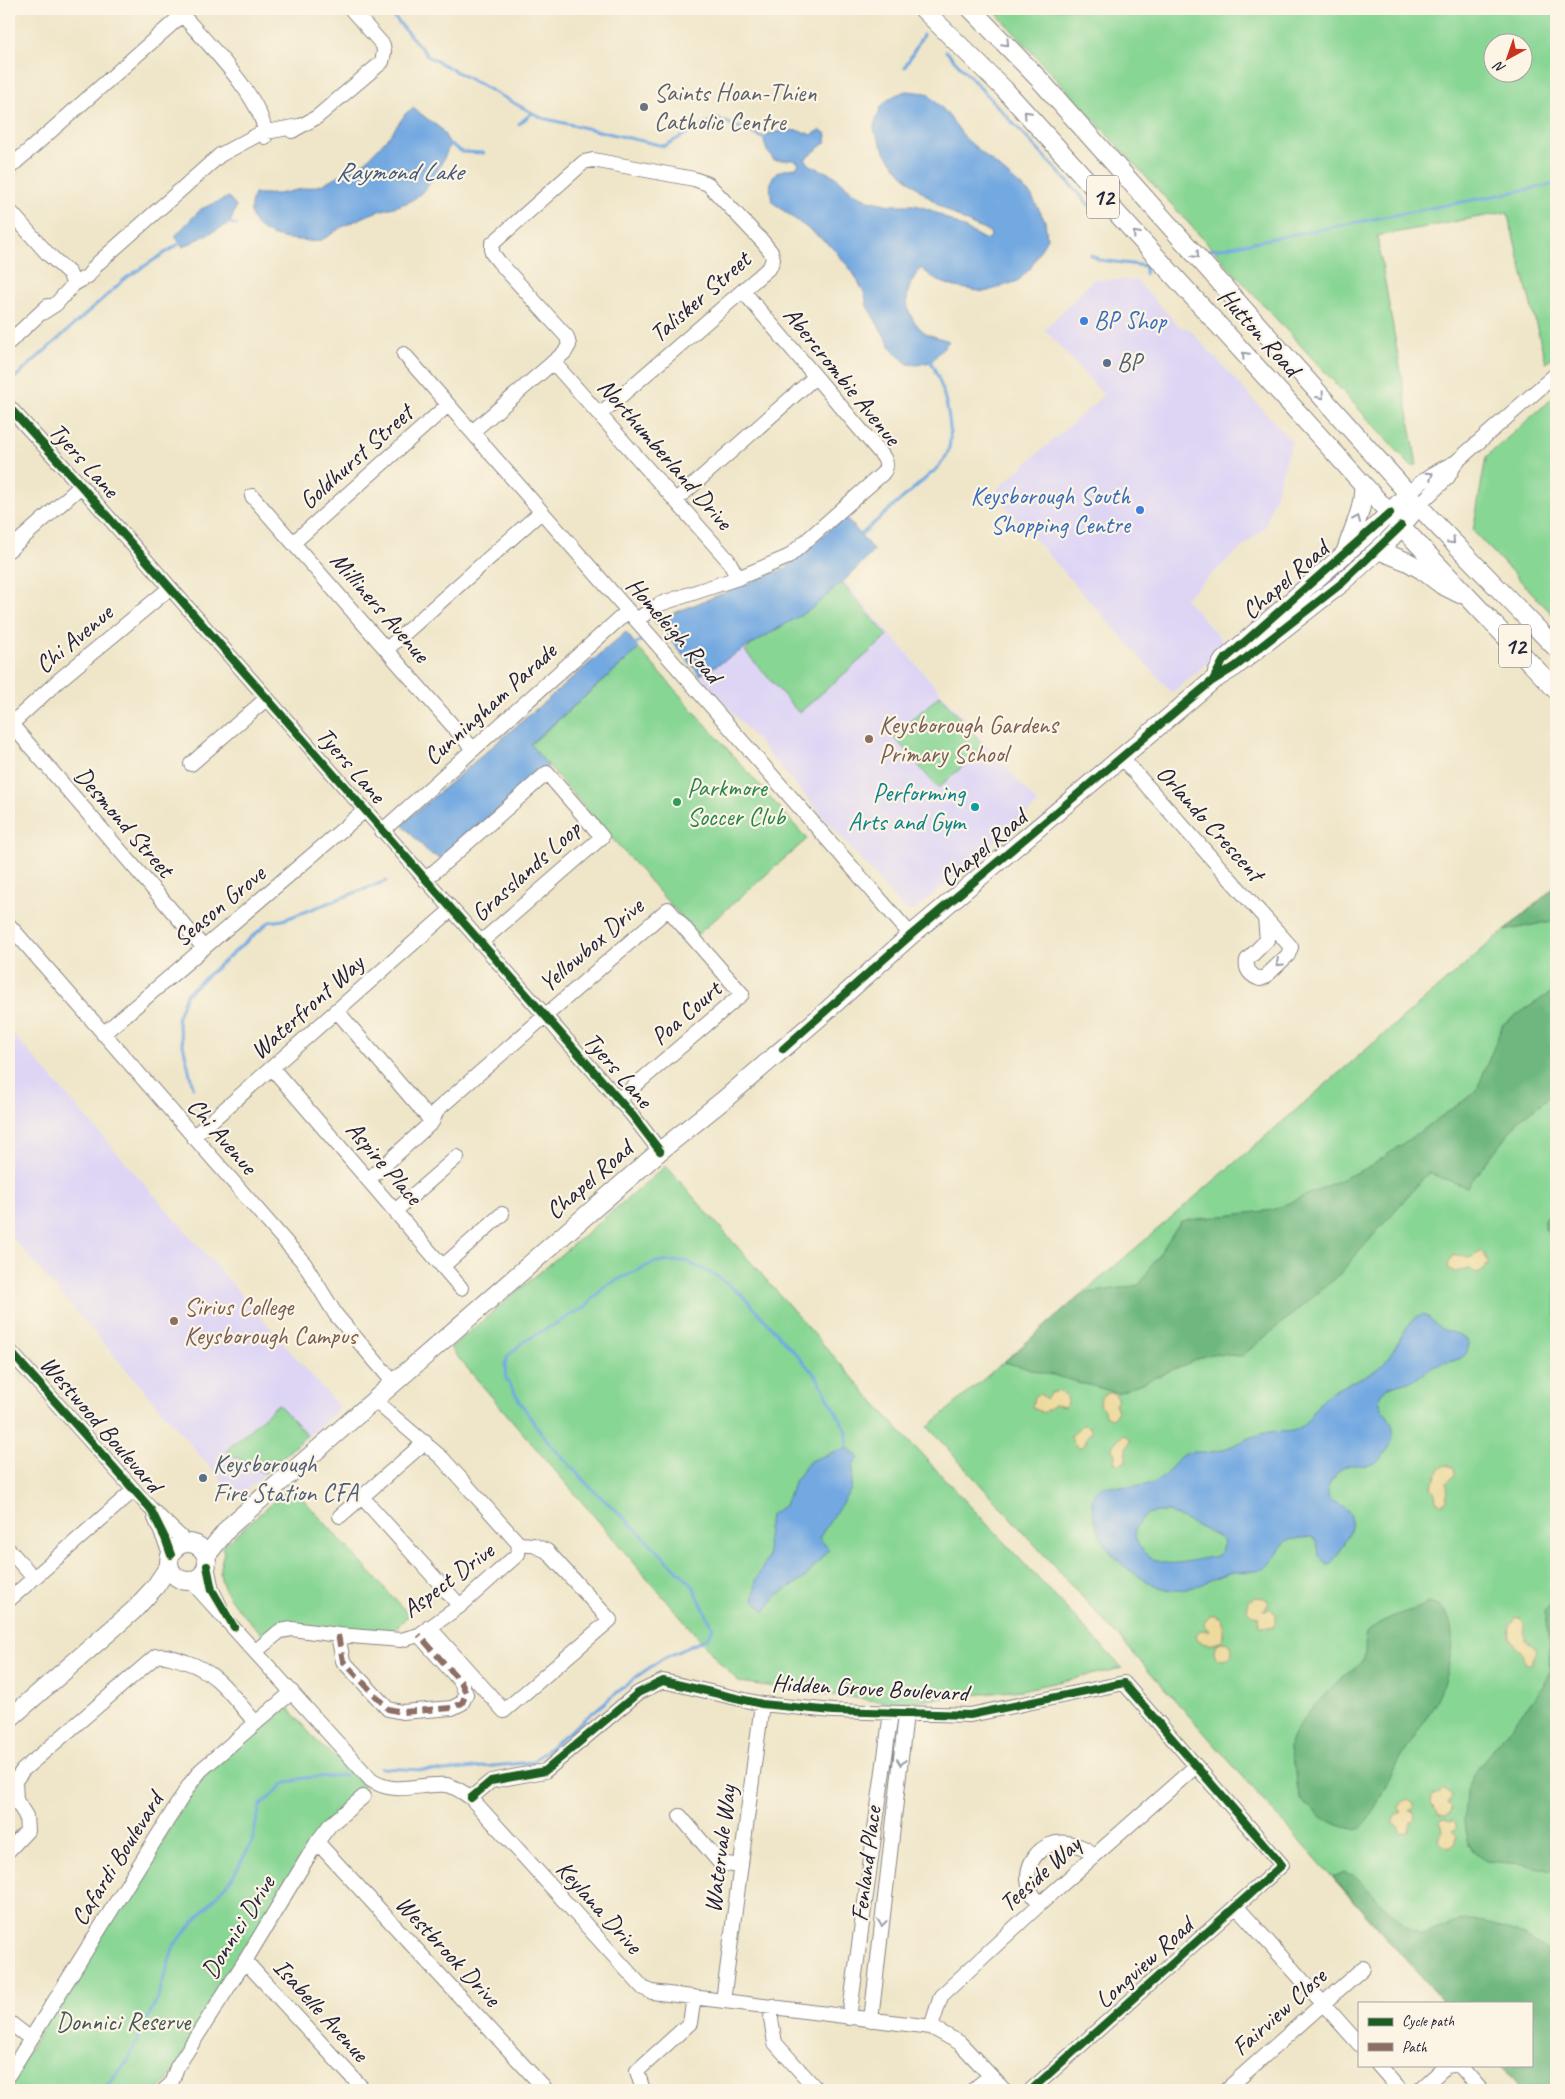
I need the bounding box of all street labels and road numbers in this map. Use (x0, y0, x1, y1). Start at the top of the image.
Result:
road number: 12 (1087, 176, 1119, 218)
street label: Talisker Street (643, 243, 759, 350)
street label: Hutton Road (1211, 281, 1310, 386)
street label: Abercrombie Avenue (776, 300, 909, 454)
street label: Northumberland Drive (590, 372, 741, 538)
street label: Goldhurst Street (293, 395, 422, 516)
street label: Tyers Lane (42, 416, 127, 506)
street label: Chapel Road (1235, 531, 1338, 626)
street label: Milliners Avenue (323, 545, 438, 670)
street label: Homeleigh Road (619, 570, 732, 693)
street label: Chi Avenue (29, 596, 121, 681)
road number: 12 (1499, 624, 1531, 668)
street label: Cunningham Parade (417, 635, 565, 772)
street label: Tyers Lane (309, 720, 394, 811)
street label: Orlando Crescent (1149, 758, 1273, 891)
street label: Desmond Street (67, 760, 183, 886)
street label: Chapel Road (933, 799, 1037, 894)
street label: Grasslands Loop (465, 812, 589, 929)
street label: Season Grove (166, 857, 273, 954)
street label: Yellowbox Drive (532, 889, 652, 999)
street label: Waterfront Way (244, 946, 372, 1066)
street label: Poa Court (644, 972, 730, 1052)
street label: Tyers Lane (576, 1025, 661, 1116)
street label: Chi Avenue (180, 1091, 265, 1183)
street label: Aspire Place (339, 1114, 431, 1213)
street label: Chapel Road (539, 1131, 642, 1226)
street label: Westwood Boulevard (33, 1349, 172, 1502)
street label: Aspect Drive (396, 1534, 502, 1625)
street label: Hidden Grove Boulevard (771, 1667, 972, 1709)
street label: Watervale Way (696, 1782, 744, 1914)
street label: Cafardi Boulevard (63, 1783, 173, 1932)
street label: Fenland Place (843, 1803, 889, 1923)
street label: Teeside Way (992, 1827, 1089, 1919)
street label: Keylana Drive (549, 1854, 651, 1962)
street label: Donnici Drive (194, 1868, 283, 1985)
street label: Westbrook Drive (388, 1889, 509, 2015)
street label: Longview Road (1088, 1908, 1203, 2016)
street label: Isabelle Avenue (266, 1952, 377, 2070)
street label: Fairview Close (1225, 1960, 1335, 2063)

